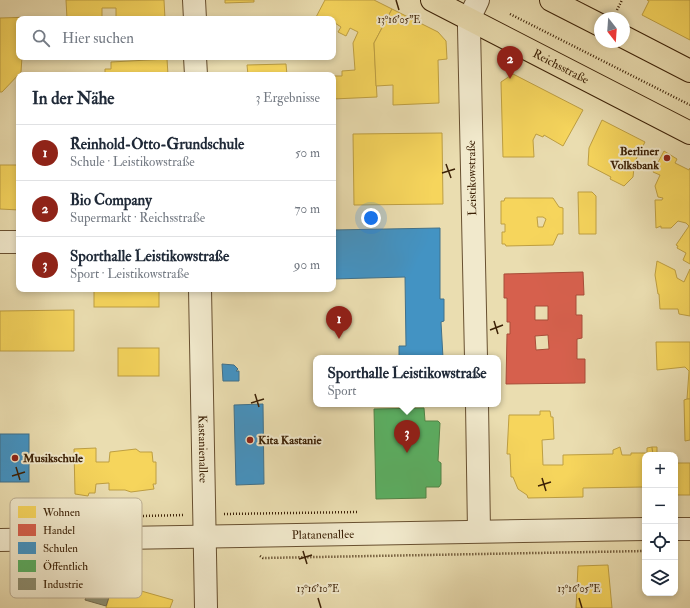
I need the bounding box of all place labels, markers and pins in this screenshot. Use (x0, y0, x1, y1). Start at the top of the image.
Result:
pin: 2 (497, 46, 523, 79)
place label: Berliner Volksbank (609, 144, 660, 173)
marker: Berliner Volksbank (662, 153, 672, 163)
pin: 1 (326, 306, 352, 339)
pin: 3 (394, 420, 420, 453)
place label: Kita Kastanie (258, 433, 322, 448)
marker: Kita Kastanie (245, 435, 255, 445)
place label: Musikschule (22, 451, 84, 466)
marker: Musikschule (10, 453, 20, 463)

